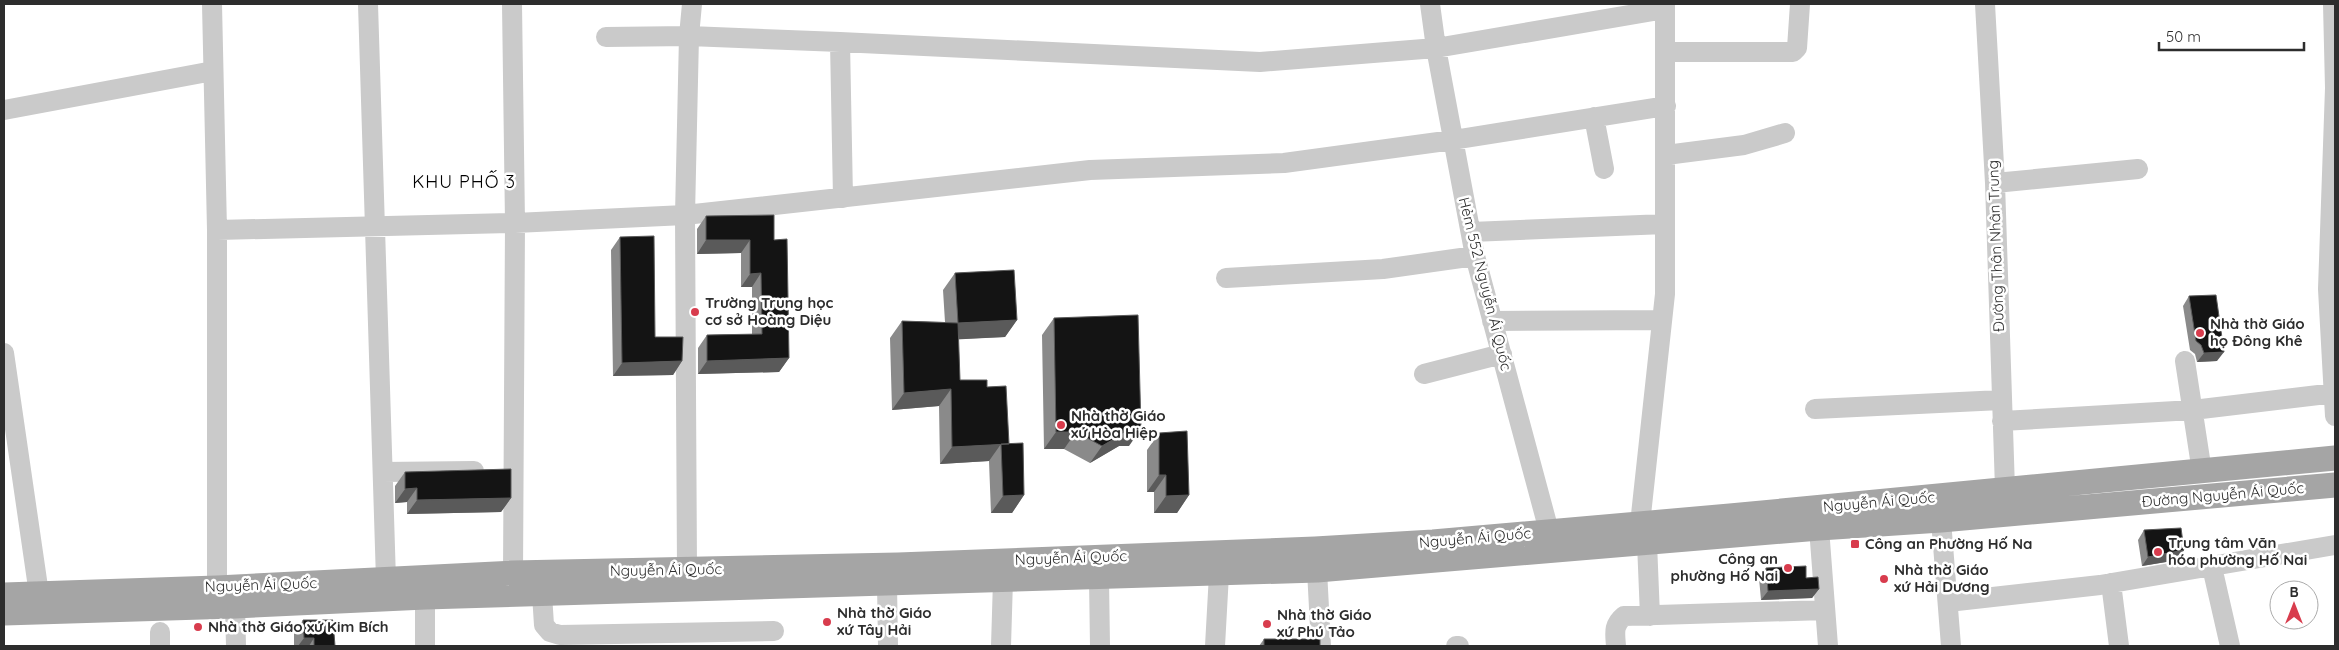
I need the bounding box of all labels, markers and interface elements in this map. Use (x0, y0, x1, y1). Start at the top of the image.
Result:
scale bar (2159, 20, 2304, 52)
text: 50 m (2166, 27, 2201, 46)
street label: Đường Thân Nhân Trung (1983, 160, 2008, 332)
district label: KHU PHỐ 3 (412, 170, 516, 193)
street label: Hẻm 552 Nguyễn Ái Quốc (1455, 195, 1516, 373)
place label: Trường Trung học cơ sở Hoàng Diệu (705, 293, 834, 329)
marker: Trường Trung học cơ sở Hoàng Diệu (689, 306, 701, 318)
place label: Nhà thờ Giáo họ Đông Khê (2210, 314, 2305, 350)
marker: Nhà thờ Giáo họ Đông Khê (2194, 327, 2206, 339)
place label: Nhà thờ Giáo xứ Hòa Hiệp (1071, 406, 1166, 442)
marker: Nhà thờ Giáo xứ Hòa Hiệp (1055, 419, 1067, 431)
street label: Đường Nguyễn Ái Quốc (2141, 478, 2305, 511)
street label: Nguyễn Ái Quốc (1822, 487, 1936, 516)
street label: Nguyễn Ái Quốc (1418, 523, 1532, 552)
place label: Trung tâm Văn hóa phường Hố Nai (2168, 533, 2307, 569)
place label: Công an Phường Hố Na (1865, 534, 2033, 553)
marker: Công an Phường Hố Na (1849, 538, 1861, 550)
street label: Nguyễn Ái Quốc (1014, 546, 1128, 569)
marker: Trung tâm Văn hóa phường Hố Nai (2152, 546, 2164, 558)
place label: Công an phường Hố Nai (1671, 549, 1778, 585)
street label: Nguyễn Ái Quốc (610, 559, 723, 580)
place label: Nhà thờ Giáo xứ Hải Dương (1894, 560, 1990, 596)
marker: Công an phường Hố Nai (1782, 562, 1794, 574)
street label: Nguyễn Ái Quốc (204, 573, 318, 596)
marker: Nhà thờ Giáo xứ Hải Dương (1878, 573, 1890, 585)
north arrow (2269, 580, 2319, 630)
text: B (2289, 583, 2299, 601)
place label: Nhà thờ Giáo xứ Tây Hải (837, 603, 932, 639)
place label: Nhà thờ Giáo xứ Phú Tảo (1277, 605, 1372, 641)
marker: Nhà thờ Giáo xứ Tây Hải (821, 616, 833, 628)
place label: Nhà thờ Giáo xứ Kim Bích (208, 617, 388, 636)
marker: Nhà thờ Giáo xứ Phú Tảo (1261, 618, 1273, 630)
marker: Nhà thờ Giáo xứ Kim Bích (192, 621, 204, 633)

